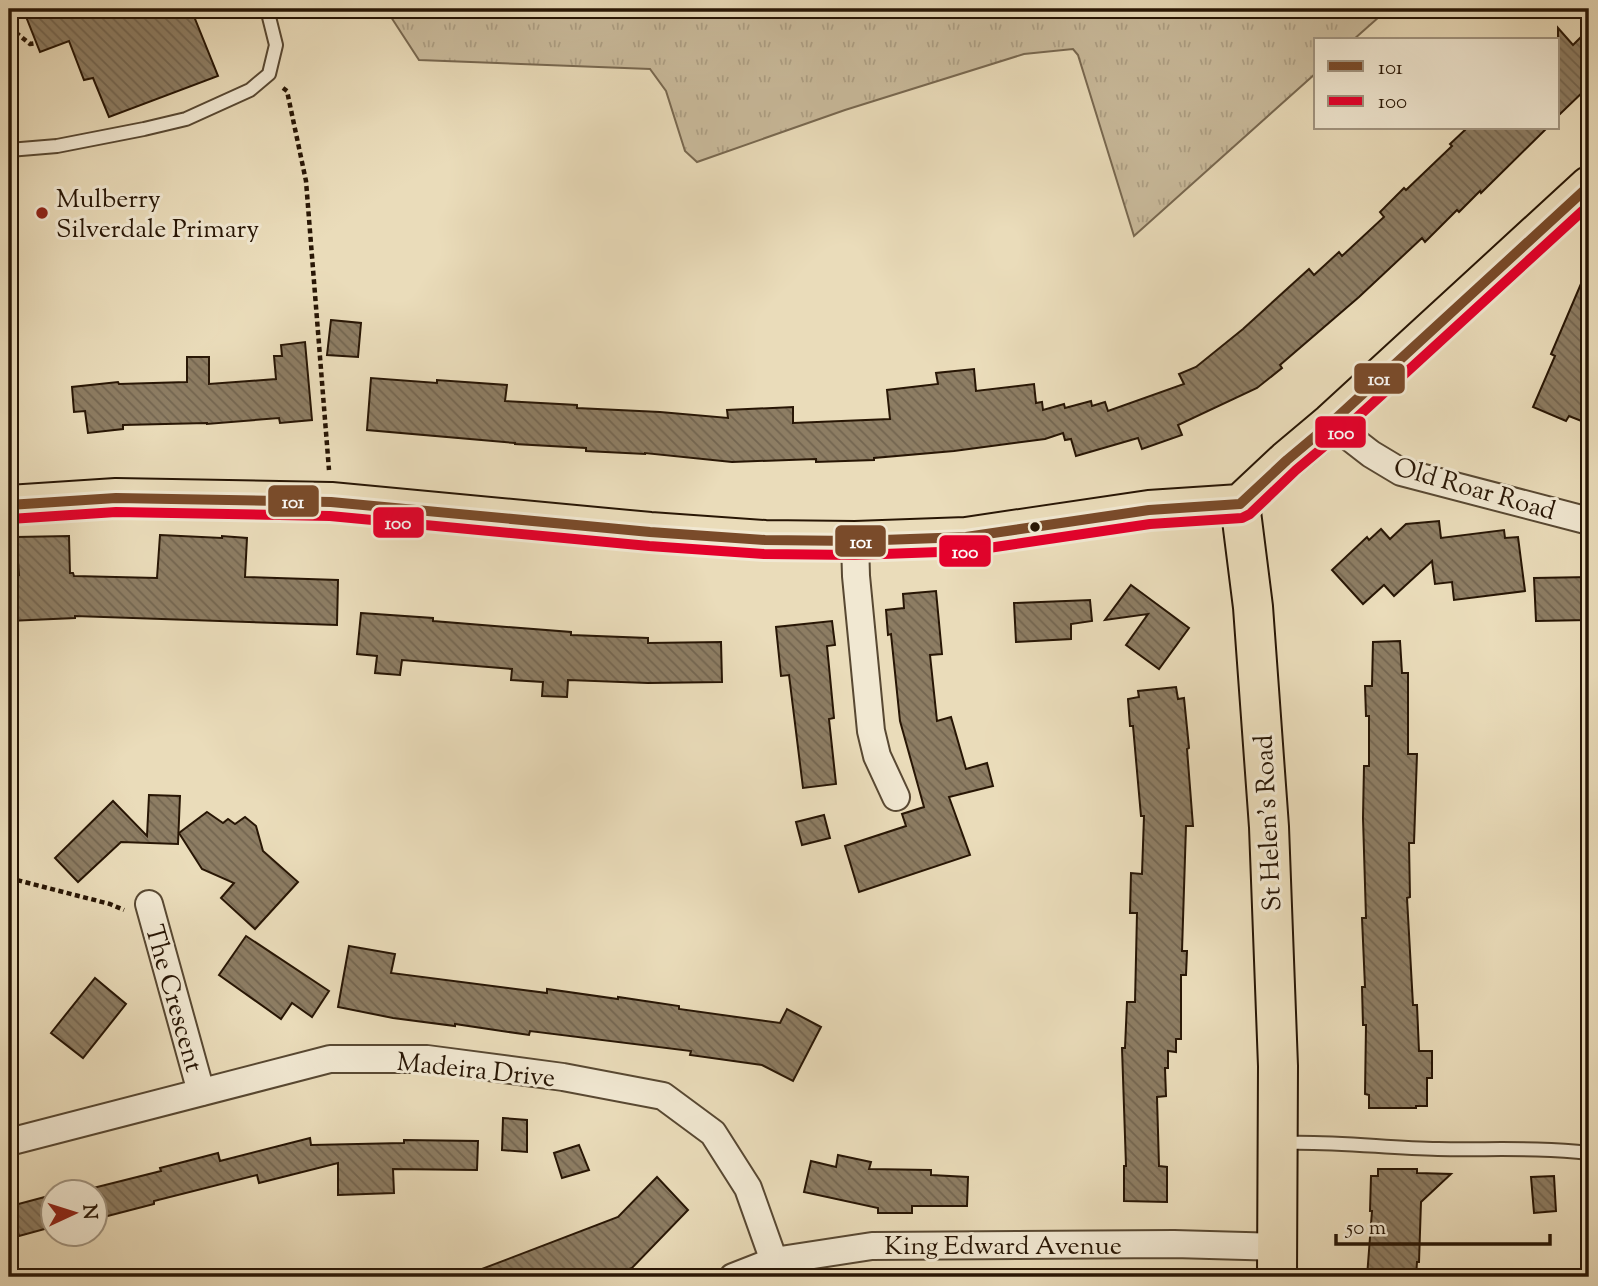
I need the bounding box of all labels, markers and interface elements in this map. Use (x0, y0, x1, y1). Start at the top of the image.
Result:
legend (1314, 38, 1560, 130)
text: 101 (1378, 54, 1403, 84)
text: 100 (1378, 88, 1407, 118)
place label: Mulberry Silverdale Primary (56, 182, 259, 249)
marker: Mulberry Silverdale Primary (34, 205, 50, 221)
line badge: 101 (1353, 362, 1406, 395)
text: 101 (1368, 367, 1391, 394)
line badge: 100 (1314, 415, 1367, 449)
text: 100 (1328, 421, 1354, 448)
street label: Old Roar Road (1389, 450, 1560, 531)
line badge: 101 (267, 484, 320, 518)
text: 101 (282, 490, 305, 517)
line badge: 100 (372, 506, 425, 539)
text: 100 (385, 511, 411, 538)
unlabelled marker (1028, 520, 1042, 534)
line badge: 101 (834, 524, 887, 558)
text: 101 (850, 530, 873, 557)
line badge: 100 (938, 534, 992, 568)
text: 100 (952, 540, 978, 567)
street label: St Helen's Road (1246, 733, 1293, 912)
street label: The Crescent (134, 921, 211, 1077)
street label: Madeira Drive (395, 1045, 557, 1098)
north arrow (38, 1178, 108, 1248)
scale bar (1336, 1202, 1549, 1246)
text: N (74, 1203, 102, 1220)
text: 50 m (1345, 1214, 1386, 1244)
street label: King Edward Avenue (884, 1229, 1122, 1266)

